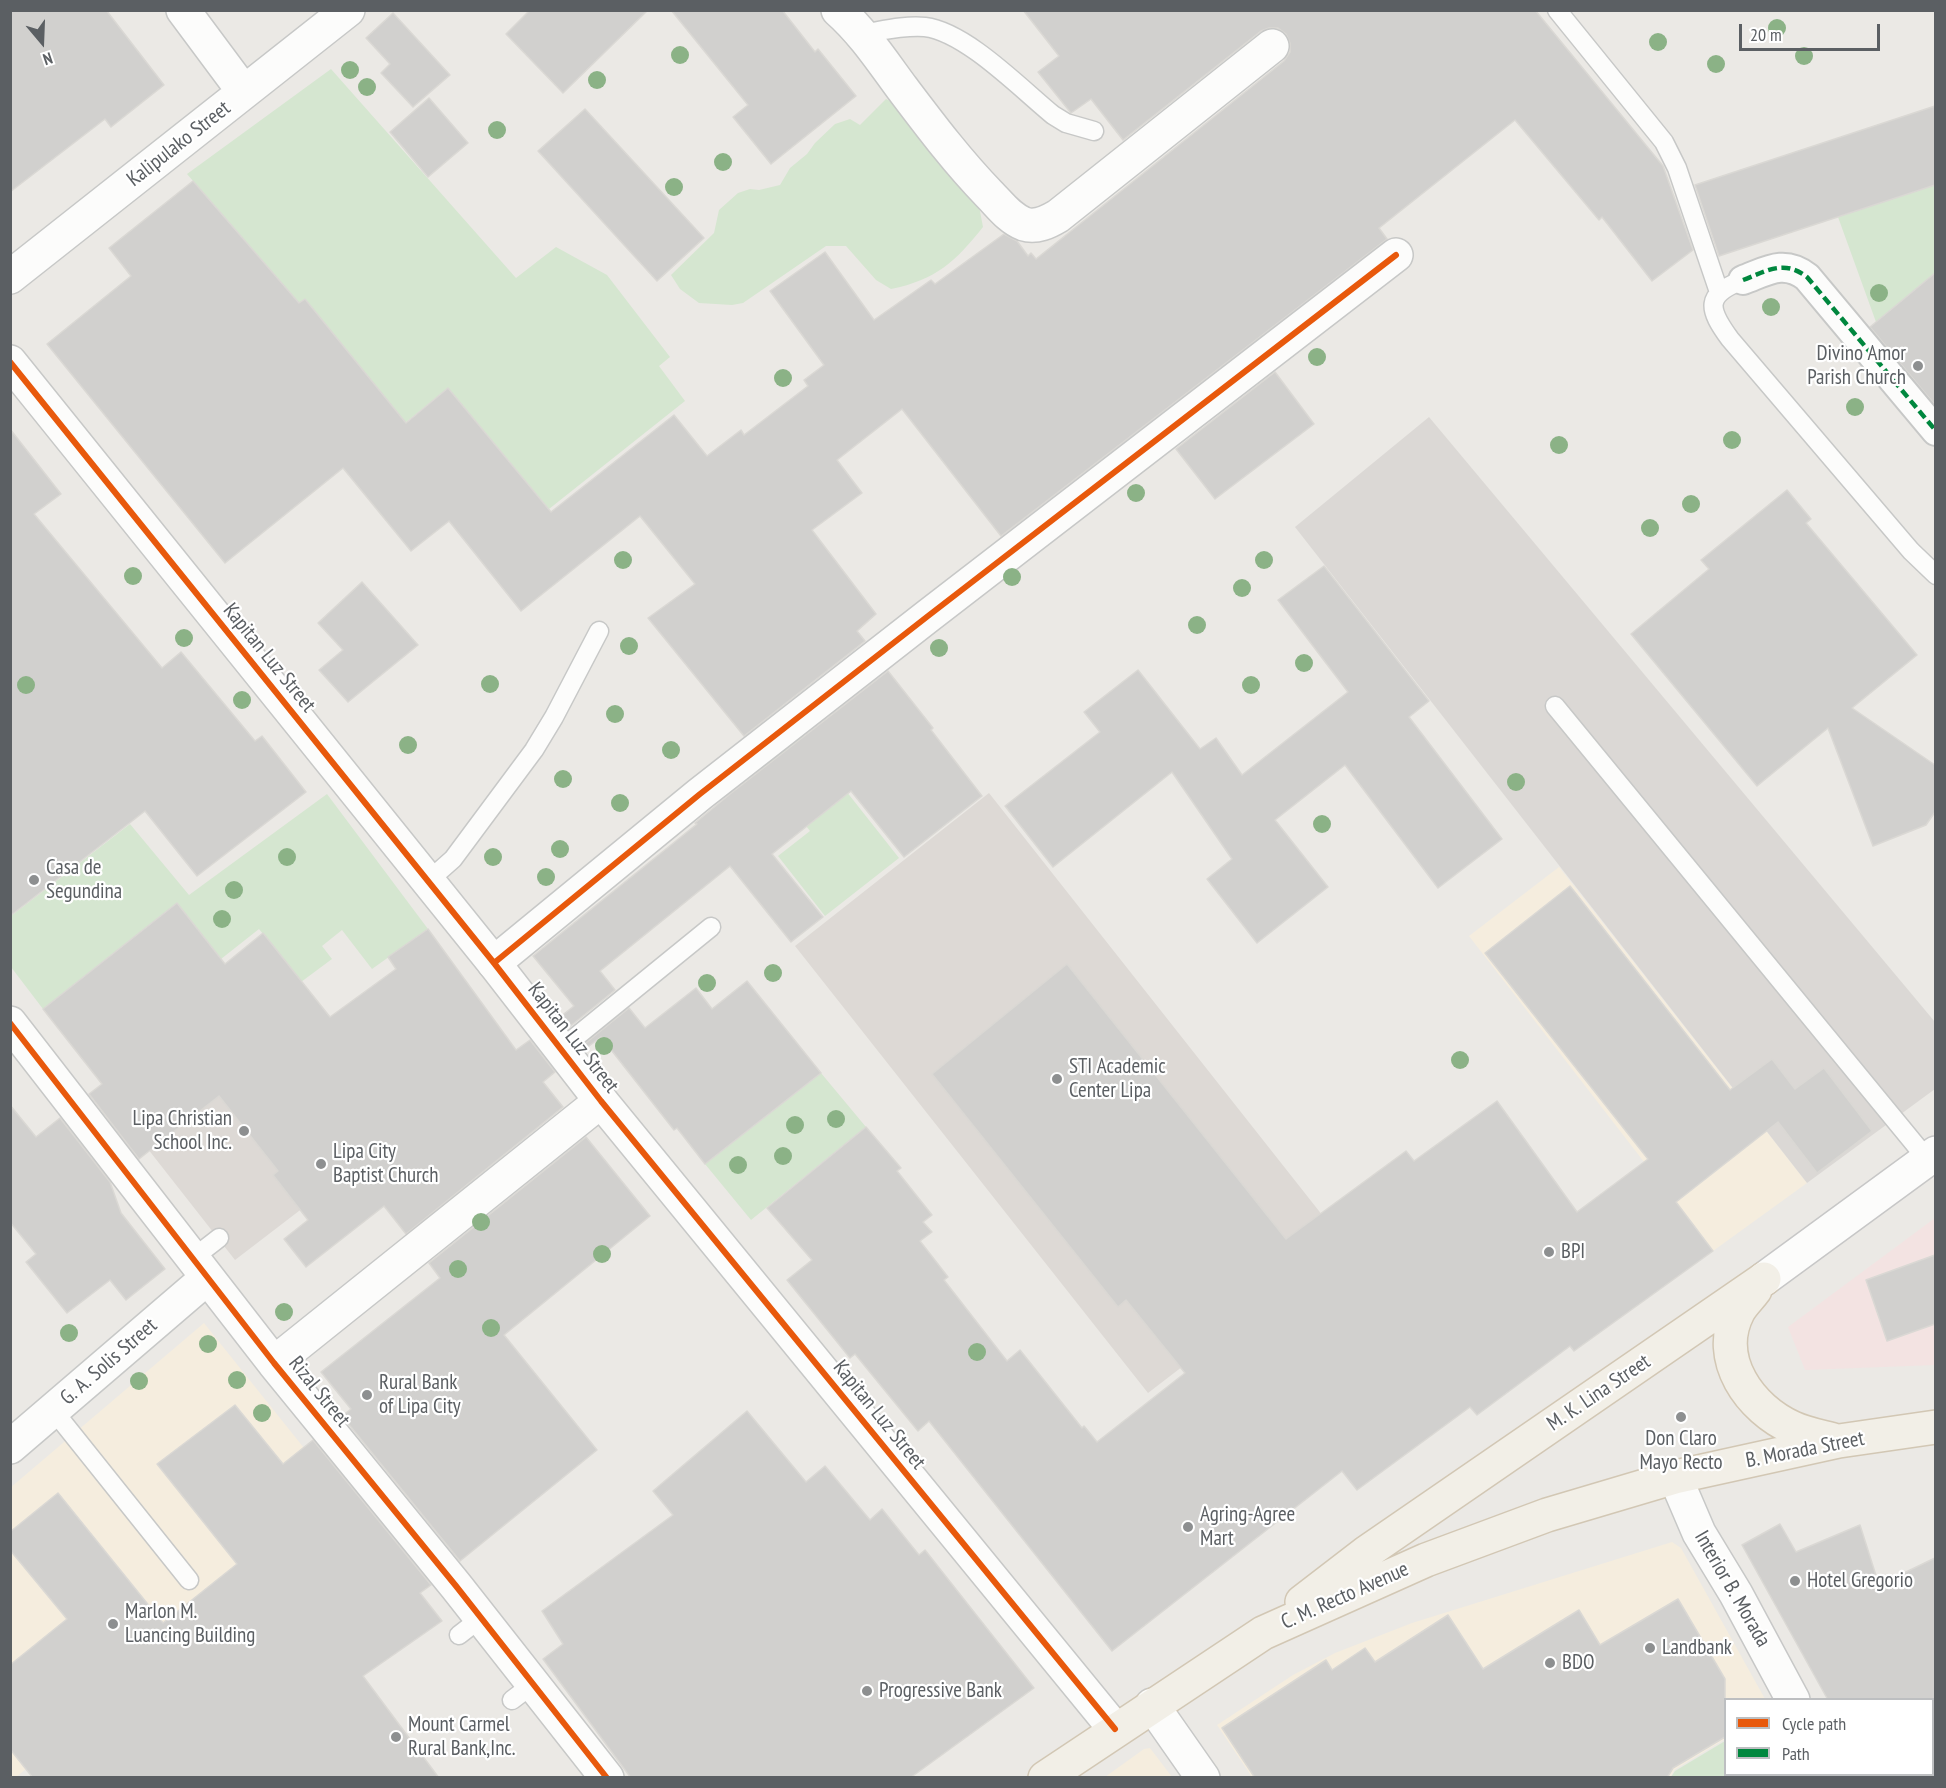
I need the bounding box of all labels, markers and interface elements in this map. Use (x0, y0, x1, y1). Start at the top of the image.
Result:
north arrow (12, 12, 72, 72)
scale bar (1742, 12, 1883, 50)
text: 20 m (1750, 23, 1782, 46)
text: N (41, 48, 55, 70)
street label: Kalipulako Street (122, 96, 236, 192)
place label: Divino Amor Parish Church (1807, 341, 1906, 391)
marker: Divino Amor Parish Church (1911, 359, 1925, 373)
street label: Kapitan Luz Street (217, 598, 321, 718)
place label: Casa de Segundina (46, 855, 122, 905)
marker: Casa de Segundina (27, 873, 41, 887)
street label: Kapitan Luz Street (522, 978, 624, 1098)
place label: STI Academic Center Lipa (1069, 1054, 1166, 1104)
marker: STI Academic Center Lipa (1050, 1072, 1064, 1086)
place label: Lipa Christian School Inc. (133, 1106, 232, 1156)
marker: Lipa Christian School Inc. (237, 1124, 251, 1138)
place label: Lipa City Baptist Church (333, 1139, 439, 1189)
marker: Lipa City Baptist Church (314, 1157, 328, 1171)
place label: BPI (1561, 1239, 1585, 1265)
marker: BPI (1542, 1245, 1556, 1259)
street label: G. A. Solis Street (56, 1313, 162, 1411)
street label: M. K. Lina Street (1543, 1349, 1655, 1437)
street label: Rizal Street (283, 1352, 355, 1432)
street label: Kapitan Luz Street (827, 1355, 931, 1475)
place label: Rural Bank of Lipa City (379, 1370, 461, 1420)
marker: Rural Bank of Lipa City (360, 1388, 374, 1402)
marker: Don Claro Mayo Recto (1674, 1410, 1688, 1424)
place label: Don Claro Mayo Recto (1639, 1426, 1723, 1476)
street label: B. Morada Street (1744, 1426, 1866, 1474)
place label: Agring-Agree Mart (1200, 1502, 1295, 1552)
marker: Agring-Agree Mart (1181, 1520, 1195, 1534)
street label: Interior B. Morada (1689, 1526, 1775, 1652)
street label: C. M. Recto Avenue (1277, 1557, 1413, 1635)
place label: Hotel Gregorio (1807, 1568, 1913, 1594)
marker: Hotel Gregorio (1788, 1574, 1802, 1588)
place label: Marlon M. Luancing Building (125, 1599, 255, 1649)
marker: Marlon M. Luancing Building (106, 1617, 120, 1631)
place label: Landbank (1662, 1635, 1732, 1661)
marker: Landbank (1643, 1641, 1657, 1655)
place label: BDO (1562, 1650, 1594, 1676)
marker: BDO (1543, 1656, 1557, 1670)
place label: Progressive Bank (879, 1678, 1002, 1704)
marker: Progressive Bank (860, 1684, 874, 1698)
legend (1724, 1698, 1934, 1776)
place label: Mount Carmel Rural Bank,Inc. (408, 1712, 516, 1762)
text: Cycle path (1782, 1712, 1846, 1735)
marker: Mount Carmel Rural Bank,Inc. (389, 1730, 403, 1744)
text: Path (1782, 1742, 1810, 1765)

